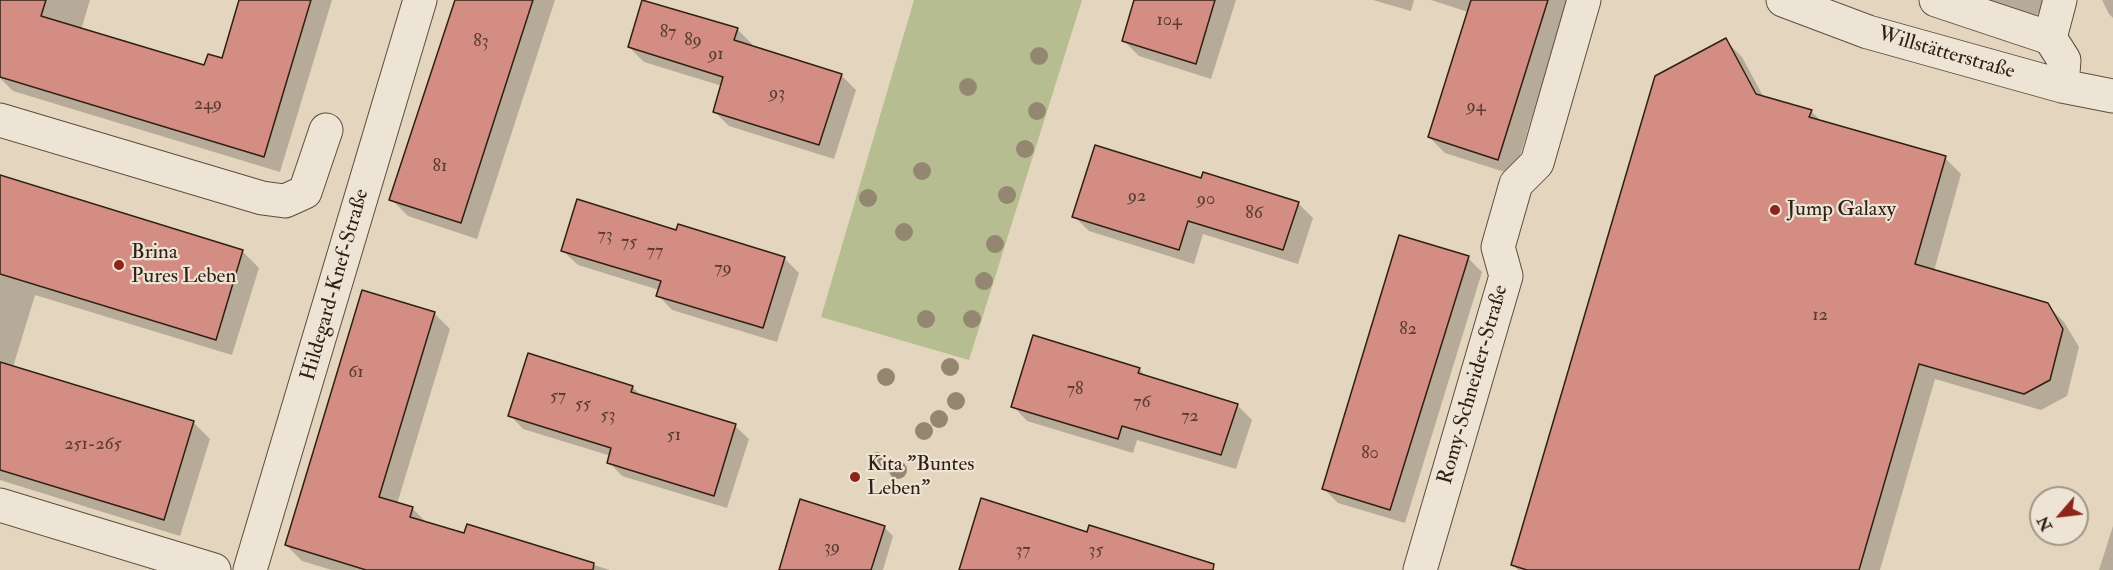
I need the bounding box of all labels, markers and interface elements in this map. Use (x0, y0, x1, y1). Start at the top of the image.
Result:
house number: 104 (1156, 10, 1182, 32)
house number: 87 (660, 22, 676, 44)
street label: Willstätterstraße (1875, 22, 2017, 86)
house number: 89 (684, 30, 702, 52)
house number: 83 (473, 31, 489, 53)
house number: 91 (708, 44, 724, 66)
house number: 93 (769, 83, 785, 105)
house number: 249 (194, 94, 222, 116)
house number: 94 (1467, 96, 1485, 118)
house number: 81 (433, 156, 447, 178)
street label: Hildegard-Knef-Straße (297, 186, 375, 384)
house number: 92 (1128, 186, 1146, 208)
house number: 90 (1197, 189, 1215, 211)
place label: Jump Galaxy (1787, 197, 1896, 223)
house number: 86 (1245, 203, 1263, 225)
marker: Jump Galaxy (1768, 203, 1782, 217)
house number: 73 (597, 225, 613, 247)
house number: 75 (621, 232, 637, 254)
place label: Brina Pures Leben (131, 240, 236, 290)
house number: 77 (647, 241, 663, 263)
marker: Brina Pures Leben (112, 258, 126, 272)
house number: 79 (714, 258, 732, 280)
street label: Romy-Schneider-Straße (1433, 282, 1515, 488)
house number: 12 (1812, 305, 1828, 327)
house number: 82 (1399, 319, 1417, 341)
house number: 61 (348, 362, 364, 384)
house number: 78 (1067, 379, 1083, 401)
house number: 57 (550, 386, 566, 408)
house number: 76 (1133, 392, 1151, 414)
house number: 55 (575, 394, 591, 416)
house number: 53 (601, 405, 615, 427)
house number: 72 (1181, 406, 1199, 428)
house number: 51 (667, 425, 681, 447)
house number: 251-265 (64, 434, 122, 456)
house number: 80 (1361, 443, 1379, 465)
place label: Kita "Buntes Leben" (867, 452, 974, 502)
marker: Kita "Buntes Leben" (848, 470, 862, 484)
north arrow (2029, 486, 2089, 546)
text: N (2033, 512, 2057, 535)
house number: 39 (824, 537, 840, 559)
house number: 37 (1015, 540, 1031, 562)
house number: 35 (1089, 540, 1103, 562)

